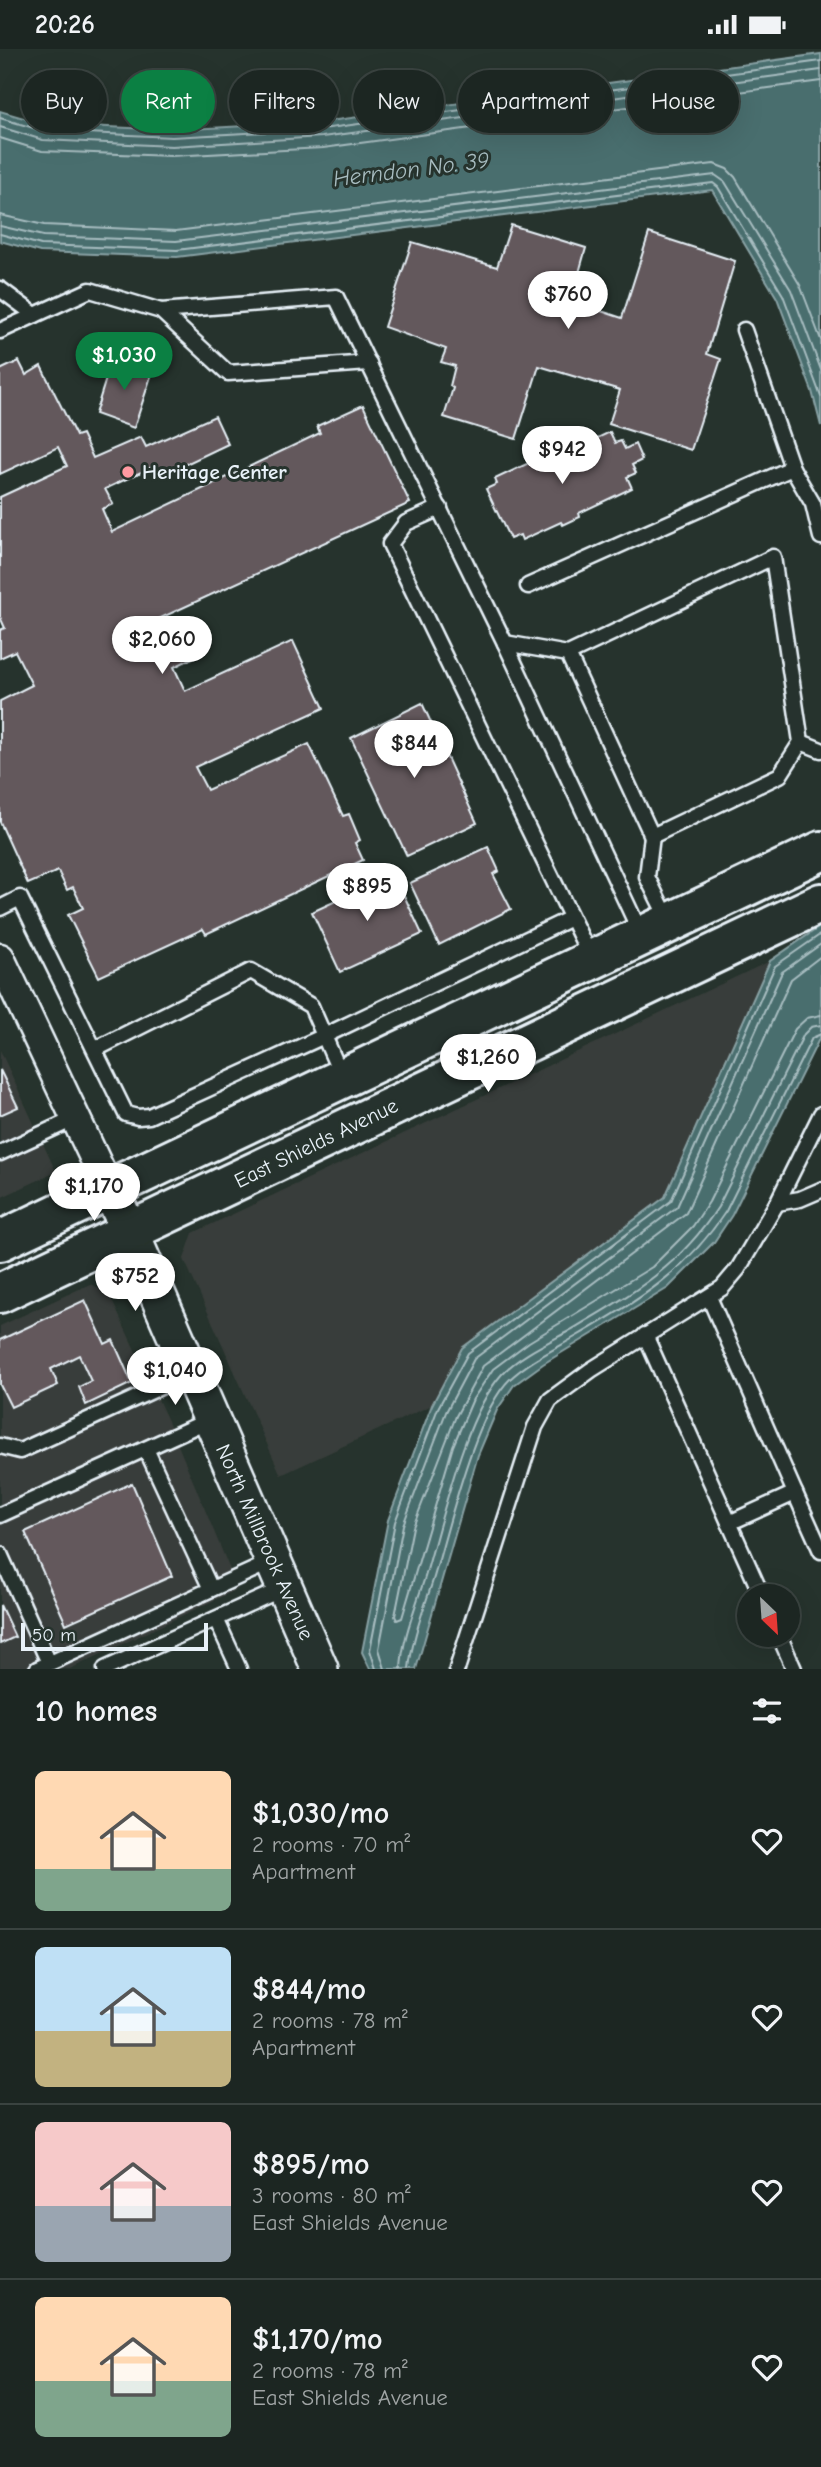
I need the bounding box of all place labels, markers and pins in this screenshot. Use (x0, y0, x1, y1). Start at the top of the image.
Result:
pin: $760 (527, 271, 609, 331)
pin: $1,030 (67, 333, 181, 392)
pin: $942 (521, 427, 603, 486)
place label: Heritage Center (142, 460, 287, 484)
marker: Heritage Center (120, 464, 136, 480)
pin: $2,060 (105, 617, 219, 676)
pin: $844 (373, 721, 455, 780)
pin: $895 (326, 863, 408, 923)
pin: $1,260 (431, 1035, 545, 1094)
pin: $1,170 (37, 1163, 151, 1223)
pin: $752 (94, 1253, 176, 1313)
pin: $1,040 (118, 1347, 232, 1407)

